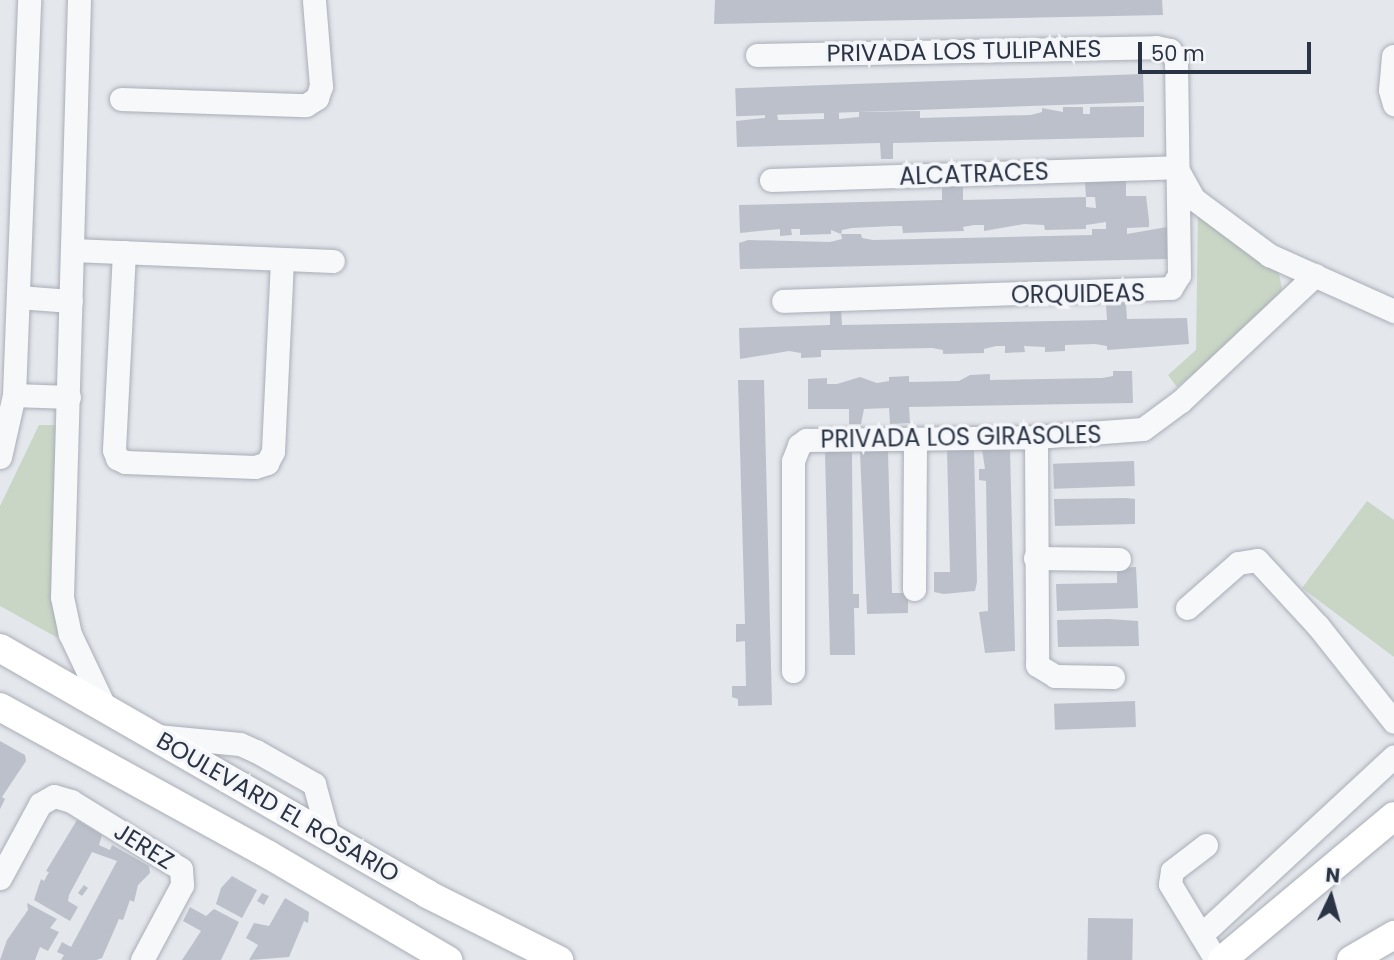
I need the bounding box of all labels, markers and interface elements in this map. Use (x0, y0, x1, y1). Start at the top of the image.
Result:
scale bar (1142, 28, 1315, 72)
street label: PRIVADA LOS TULIPANES (826, 34, 1102, 68)
text: 50 m (1151, 39, 1205, 68)
street label: ALCATRACES (899, 157, 1049, 191)
street label: ORQUIDEAS (1011, 278, 1145, 310)
street label: PRIVADA LOS GIRASOLES (820, 420, 1102, 454)
street label: BOULEVARD EL ROSARIO (152, 726, 404, 888)
street label: JEREZ (109, 817, 179, 875)
north arrow (1296, 862, 1366, 932)
text: N (1325, 862, 1341, 890)

